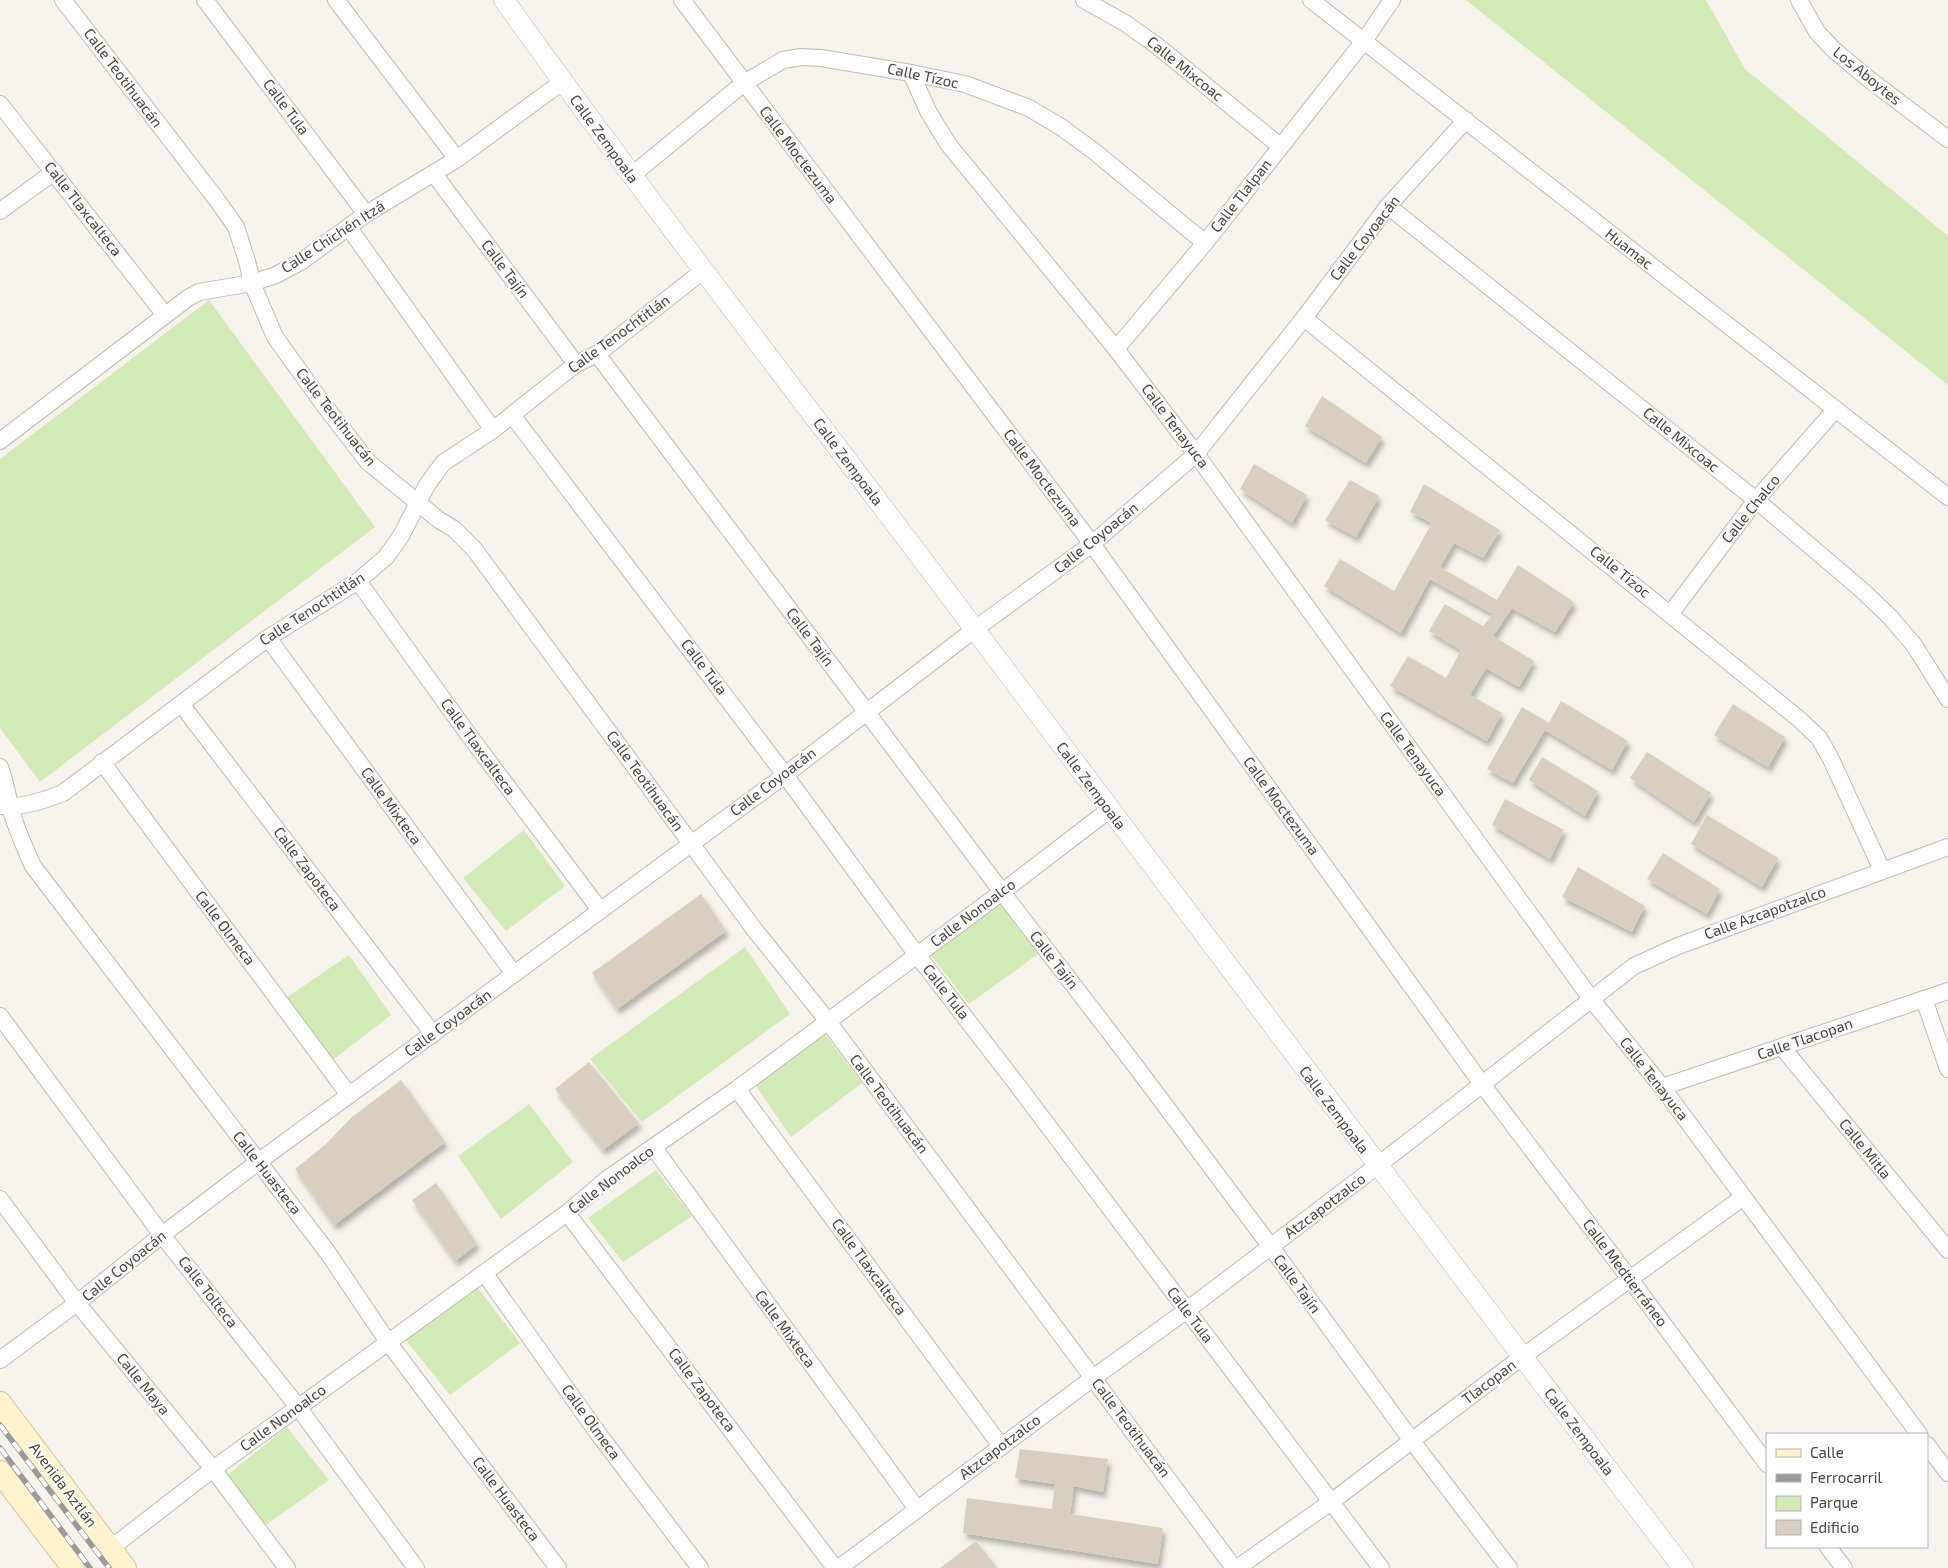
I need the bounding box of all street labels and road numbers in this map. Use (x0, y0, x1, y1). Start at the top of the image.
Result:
street label: Calle Teotihuacán (81, 24, 167, 131)
street label: Calle Mixcoac (1144, 32, 1227, 104)
street label: Los Aboytes (1830, 42, 1905, 108)
street label: Calle Tízoc (886, 59, 961, 91)
street label: Calle Tula (260, 75, 314, 138)
street label: Calle Zempoala (567, 91, 643, 186)
street label: Calle Moctezuma (756, 102, 841, 207)
street label: Calle Tlalpan (1206, 155, 1274, 236)
street label: Calle Tlaxcalteca (41, 157, 126, 259)
street label: Calle Coyoacán (1325, 191, 1403, 283)
street label: Calle Chichén Itzá (277, 196, 388, 276)
street label: Huamac (1602, 224, 1657, 272)
street label: Calle Tajín (477, 236, 534, 302)
street label: Calle Tenochtitlán (564, 290, 673, 376)
street label: Calle Teotihuacán (293, 364, 381, 469)
street label: Calle Tenayuca (1138, 380, 1213, 471)
street label: Calle Mixcoac (1640, 403, 1723, 475)
street label: Calle Zempoala (810, 414, 888, 509)
street label: Calle Moctezuma (1000, 425, 1085, 530)
street label: Calle Chalco (1717, 471, 1783, 546)
street label: Calle Coyoacán (1050, 498, 1141, 577)
street label: Calle Tízoc (1587, 541, 1655, 601)
street label: Calle Tenochtitlán (256, 567, 367, 649)
street label: Calle Tajín (782, 604, 839, 670)
street label: Calle Tula (678, 635, 732, 698)
street label: Calle Tlaxcalteca (438, 695, 520, 798)
street label: Calle Tenayuca (1377, 707, 1451, 800)
street label: Calle Teotihuacán (603, 727, 688, 834)
street label: Calle Zempoala (1053, 738, 1131, 833)
street label: Calle Coyoacán (726, 743, 819, 819)
street label: Calle Moctezuma (1240, 753, 1324, 858)
street label: Calle Mixteca (358, 763, 426, 848)
street label: Calle Zapoteca (270, 823, 345, 914)
street label: Calle Nonoalco (926, 874, 1018, 950)
street label: Calle Azcapotzalco (1701, 882, 1828, 942)
street label: Calle Olmeca (192, 887, 260, 968)
street label: Calle Tajín (1026, 927, 1083, 993)
street label: Calle Tula (920, 960, 974, 1023)
street label: Calle Coyoacán (400, 985, 494, 1060)
street label: Calle Tlacopan (1755, 1013, 1855, 1063)
street label: Calle Tenayuca (1617, 1033, 1693, 1124)
street label: Calle Teotihuacán (847, 1050, 933, 1157)
street label: Calle Zempoala (1296, 1062, 1374, 1157)
street label: Calle Mitla (1836, 1115, 1896, 1182)
street label: Calle Huasteca (230, 1127, 306, 1218)
street label: Calle Nonoalco (564, 1141, 656, 1217)
street label: Atzcapotzalco (1280, 1169, 1369, 1242)
street label: Calle Tlaxcalteca (829, 1215, 911, 1318)
street label: Calle Medtierráneo (1580, 1215, 1672, 1330)
street label: Calle Coyoacán (78, 1226, 169, 1305)
street label: Calle Tajín (1270, 1250, 1325, 1317)
street label: Calle Tolteca (175, 1252, 242, 1331)
street label: Calle Tula (1164, 1283, 1218, 1346)
street label: Calle Mixteca (752, 1286, 820, 1371)
street label: Calle Zapoteca (665, 1344, 740, 1435)
street label: Calle Maya (113, 1349, 174, 1418)
street label: Tlacopan (1458, 1355, 1519, 1407)
street label: Calle Teotihuacán (1089, 1374, 1175, 1481)
street label: Calle Nonoalco (236, 1380, 329, 1454)
street label: Calle Olmeca (559, 1380, 625, 1462)
street label: Calle Zempoala (1541, 1384, 1619, 1479)
street label: Atzcapotzalco (955, 1410, 1044, 1483)
street label: Avenida Aztlán (26, 1439, 101, 1530)
street label: Calle Huasteca (469, 1453, 544, 1544)

